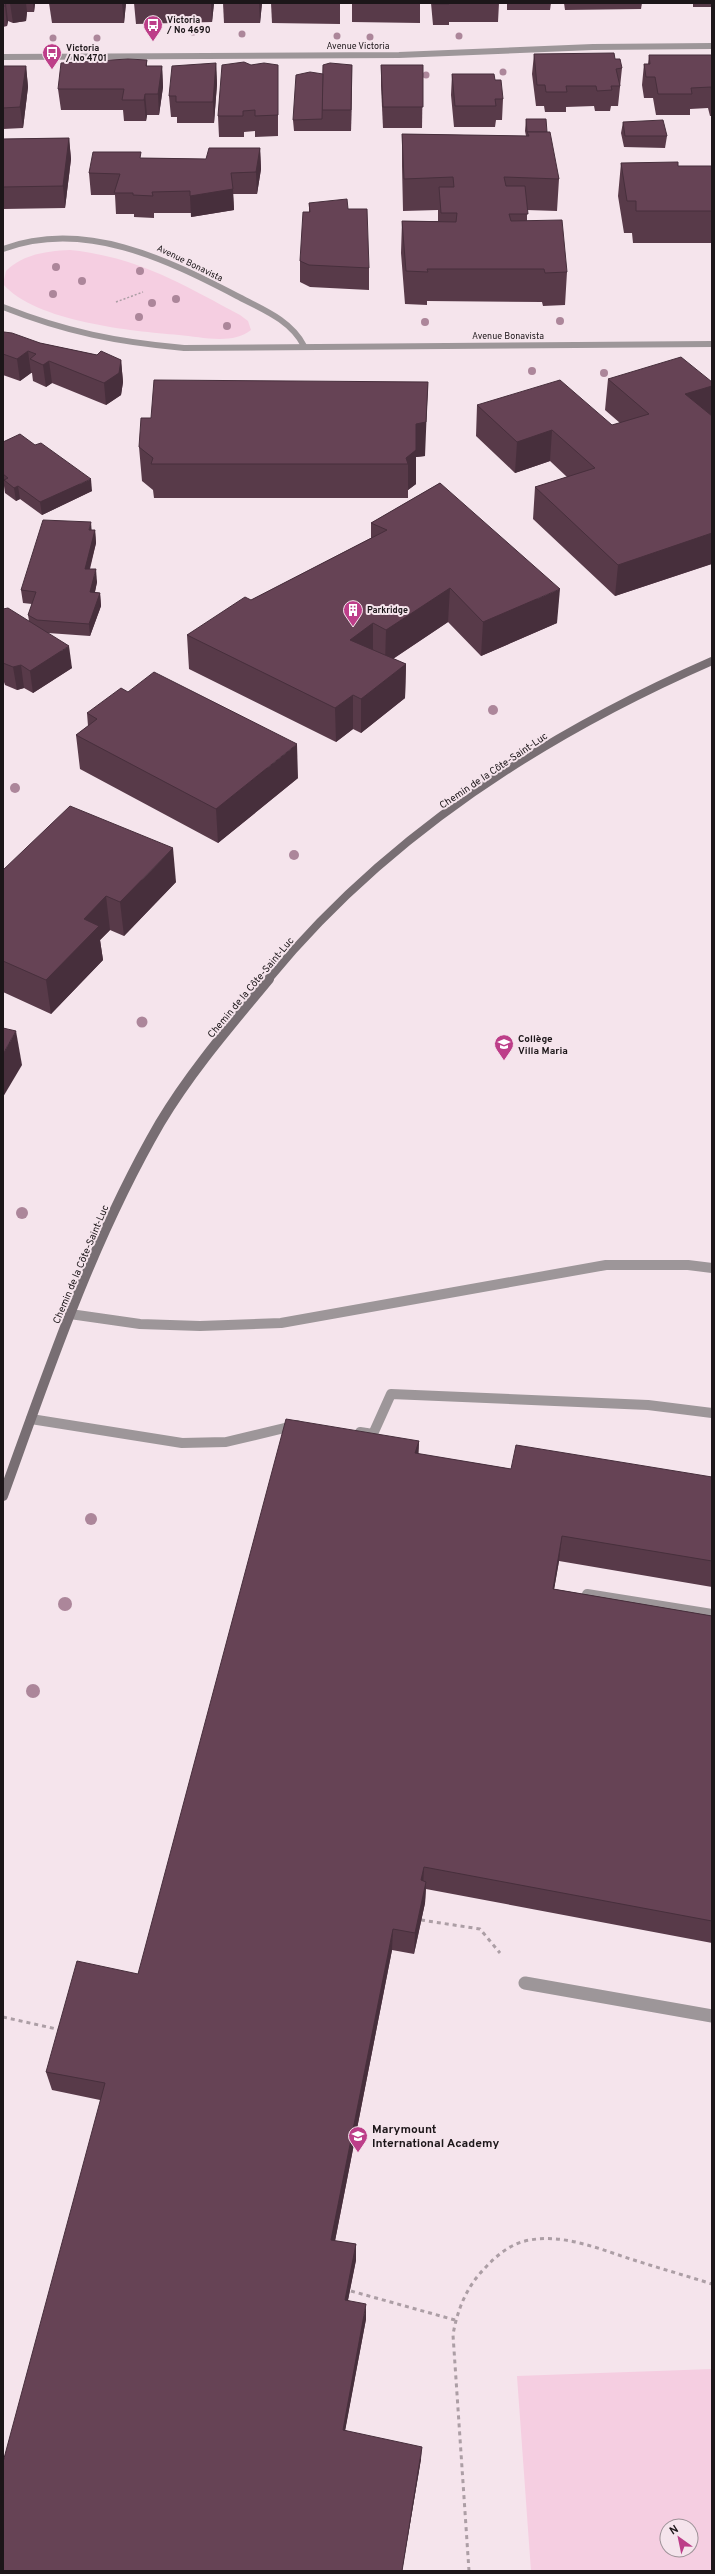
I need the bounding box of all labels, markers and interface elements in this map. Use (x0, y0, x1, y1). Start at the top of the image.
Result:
bus stop icon: Victoria / No 4690 (142, 14, 164, 42)
place label: Victoria / No 4690 (166, 15, 211, 36)
street label: Avenue Victoria (326, 41, 390, 52)
bus stop icon: Victoria / No 4701 (41, 42, 63, 70)
place label: Victoria / No 4701 (65, 43, 107, 64)
street label: Avenue Bonavista (155, 243, 225, 284)
street label: Avenue Bonavista (472, 331, 544, 342)
building icon: Parkridge (342, 599, 364, 627)
place label: Parkridge (367, 605, 408, 616)
street label: Chemin de la Côte-Saint-Luc (437, 730, 550, 812)
street label: Chemin de la Côte-Saint-Luc (205, 935, 297, 1041)
school or university icon: Collège Villa Maria (493, 1033, 515, 1061)
place label: Collège Villa Maria (518, 1033, 568, 1058)
street label: Chemin de la Côte-Saint-Luc (50, 1203, 112, 1326)
place label: Marymount International Academy (372, 2122, 499, 2152)
school or university icon: Marymount International Academy (347, 2125, 369, 2153)
north arrow (659, 2518, 699, 2558)
text: N (667, 2522, 681, 2538)

